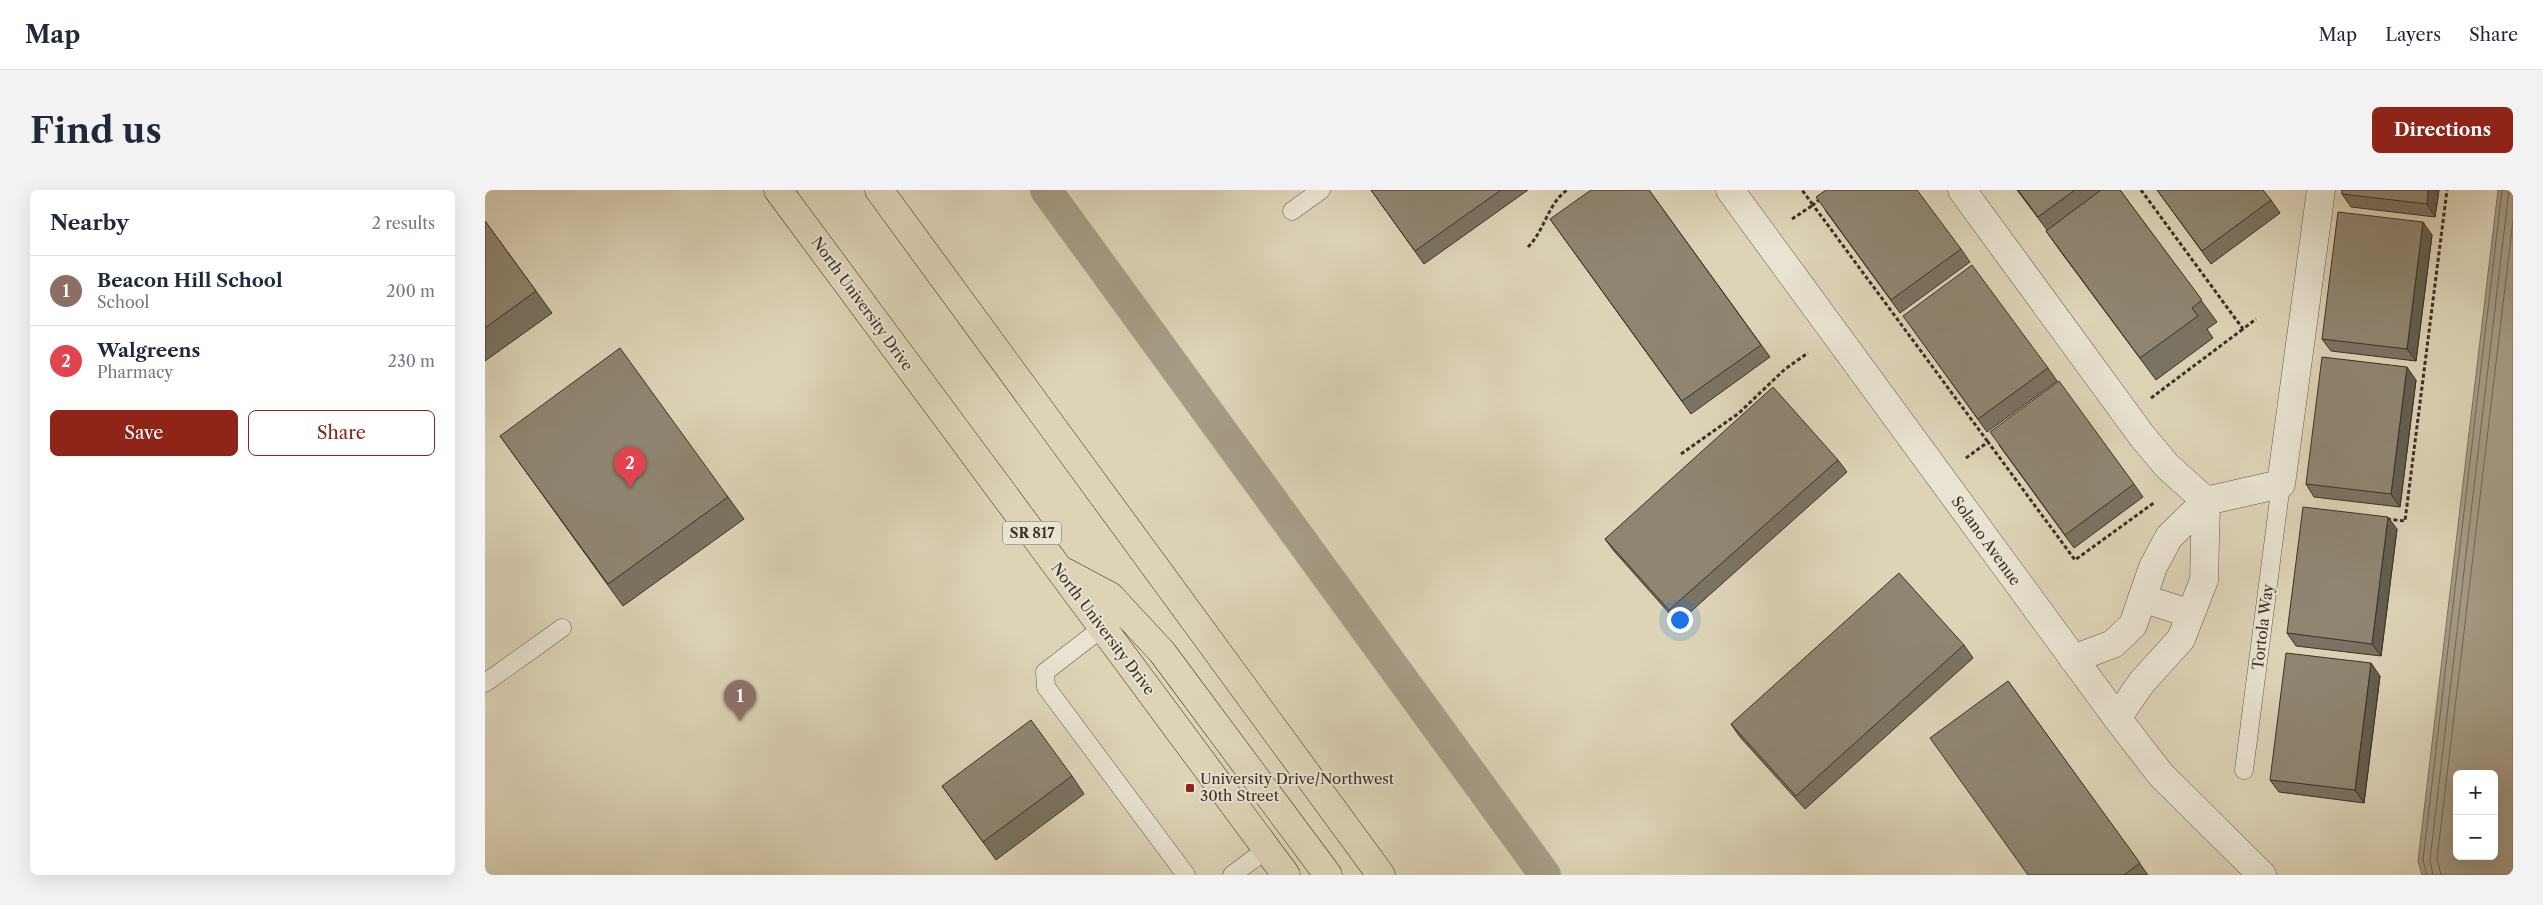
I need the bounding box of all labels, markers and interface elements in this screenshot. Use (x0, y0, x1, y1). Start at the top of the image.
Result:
text: Map (25, 20, 80, 49)
text: Map (2319, 24, 2357, 46)
text: Layers (2385, 24, 2441, 46)
text: Share (2469, 24, 2518, 46)
button: Directions (2372, 107, 2513, 153)
text: Find us (30, 109, 162, 152)
text: Nearby (50, 210, 129, 235)
text: 2 results (372, 213, 435, 233)
street label: North University Drive (807, 233, 917, 374)
text: Beacon Hill School (97, 269, 283, 292)
text: 1 (62, 281, 70, 301)
text: 200 m (386, 281, 435, 301)
text: School (97, 292, 149, 312)
text: Walgreens (97, 339, 200, 362)
text: 2 (61, 351, 71, 371)
text: 230 m (388, 351, 435, 371)
text: Pharmacy (97, 362, 173, 382)
button: Save (50, 410, 238, 456)
button: Share (248, 410, 435, 456)
pin: 2 (614, 447, 646, 488)
street label: Solano Avenue (1948, 492, 2025, 589)
road number: SR 817 (1003, 522, 1061, 544)
street label: North University Drive (1047, 559, 1159, 699)
street label: Tortola Way (2248, 582, 2277, 671)
your location (1667, 607, 1693, 633)
pin: 1 (724, 680, 756, 721)
place label: University Drive/Northwest 30th Street (1200, 769, 1395, 805)
map controls (2453, 770, 2498, 860)
button: + (2453, 770, 2498, 815)
marker: University Drive/Northwest 30th Street (1184, 782, 1196, 794)
button: − (2453, 815, 2498, 860)

